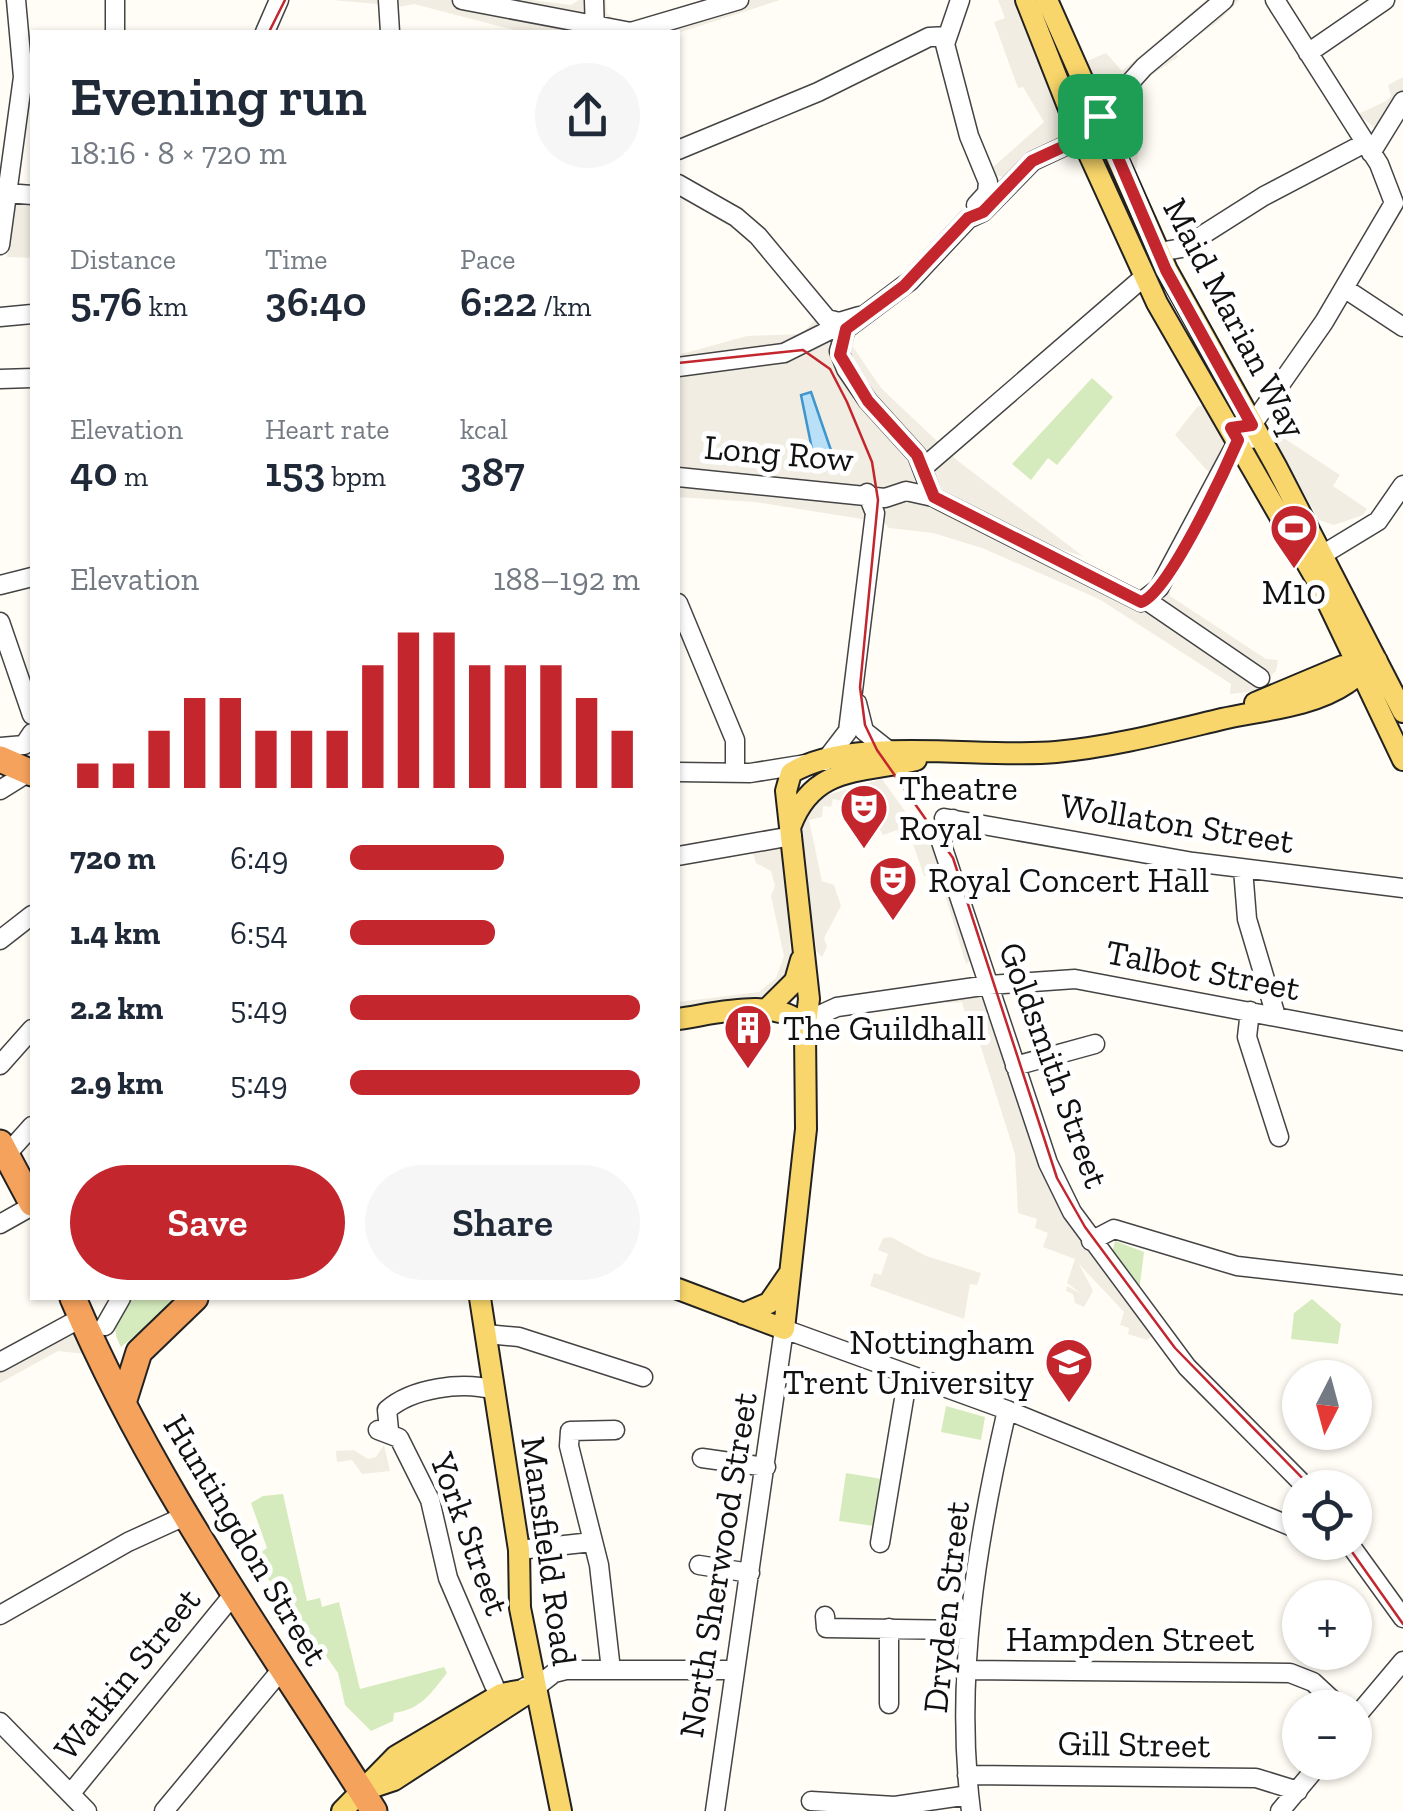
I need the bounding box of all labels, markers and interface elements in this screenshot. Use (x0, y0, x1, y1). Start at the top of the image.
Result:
text: Evening run (70, 63, 367, 129)
button: share (535, 63, 640, 168)
pin (1058, 74, 1143, 159)
icon: arrive (1073, 89, 1128, 144)
text: 18:16 · 8 × 720 m (70, 134, 287, 172)
street label: Maid Marian Way (1154, 191, 1316, 445)
text: Distance (70, 243, 176, 276)
text: Time (265, 243, 328, 276)
text: Pace (460, 243, 516, 276)
text: 5.76 (70, 276, 143, 327)
text: 36:40 (265, 276, 367, 327)
text: 6:22 (460, 276, 537, 327)
text: km (143, 290, 188, 323)
text: /km (537, 290, 591, 323)
text: Elevation (70, 413, 183, 446)
text: Heart rate (265, 413, 390, 446)
text: kcal (460, 413, 508, 446)
street label: Long Row (703, 426, 856, 480)
text: 40 (70, 446, 118, 497)
text: 153 (265, 446, 325, 497)
text: 387 (460, 446, 525, 497)
text: m (118, 460, 148, 493)
text: bpm (325, 460, 386, 493)
sports icon: M10 (1268, 502, 1320, 570)
text: Elevation (70, 560, 199, 598)
text: 188–192 m (493, 560, 640, 598)
place label: M10 (1262, 571, 1326, 613)
place label: Theatre Royal (899, 767, 1018, 849)
theatre icon: Theatre Royal (838, 782, 890, 850)
street label: Wollaton Street (1057, 784, 1297, 862)
text: 720 m (70, 839, 155, 877)
text: 6:49 (230, 839, 288, 877)
theatre icon: Royal Concert Hall (867, 854, 919, 922)
place label: Royal Concert Hall (928, 859, 1209, 901)
text: 1.4 km (70, 914, 160, 952)
text: 6:54 (230, 914, 288, 952)
street label: Talbot Street (1102, 931, 1304, 1009)
street label: Goldsmith Street (990, 936, 1118, 1194)
text: 2.2 km (70, 989, 163, 1027)
text: 5:49 (230, 989, 288, 1027)
building icon: The Guildhall (722, 1002, 774, 1070)
place label: The Guildhall (783, 1007, 986, 1049)
text: 2.9 km (70, 1064, 163, 1102)
text: 5:49 (230, 1064, 288, 1102)
button: Save (70, 1165, 345, 1280)
button: Share (365, 1165, 640, 1280)
place label: Nottingham Trent University (783, 1321, 1034, 1403)
school or university icon: Nottingham Trent University (1043, 1336, 1095, 1404)
north arrow (1282, 1360, 1372, 1450)
map controls (1282, 1360, 1372, 1780)
street label: North Sherwood Street (670, 1389, 766, 1741)
street label: Huntingdon Street (155, 1407, 337, 1673)
street label: Mansfield Road (512, 1434, 586, 1668)
street label: York Street (421, 1446, 519, 1621)
button: locate (1282, 1470, 1372, 1560)
street label: Dryden Street (914, 1499, 978, 1715)
street label: Watkin Street (45, 1579, 209, 1769)
button: + (1282, 1580, 1372, 1670)
street label: Hampden Street (1006, 1618, 1254, 1660)
button: − (1282, 1690, 1372, 1780)
street label: Gill Street (1057, 1722, 1211, 1766)

